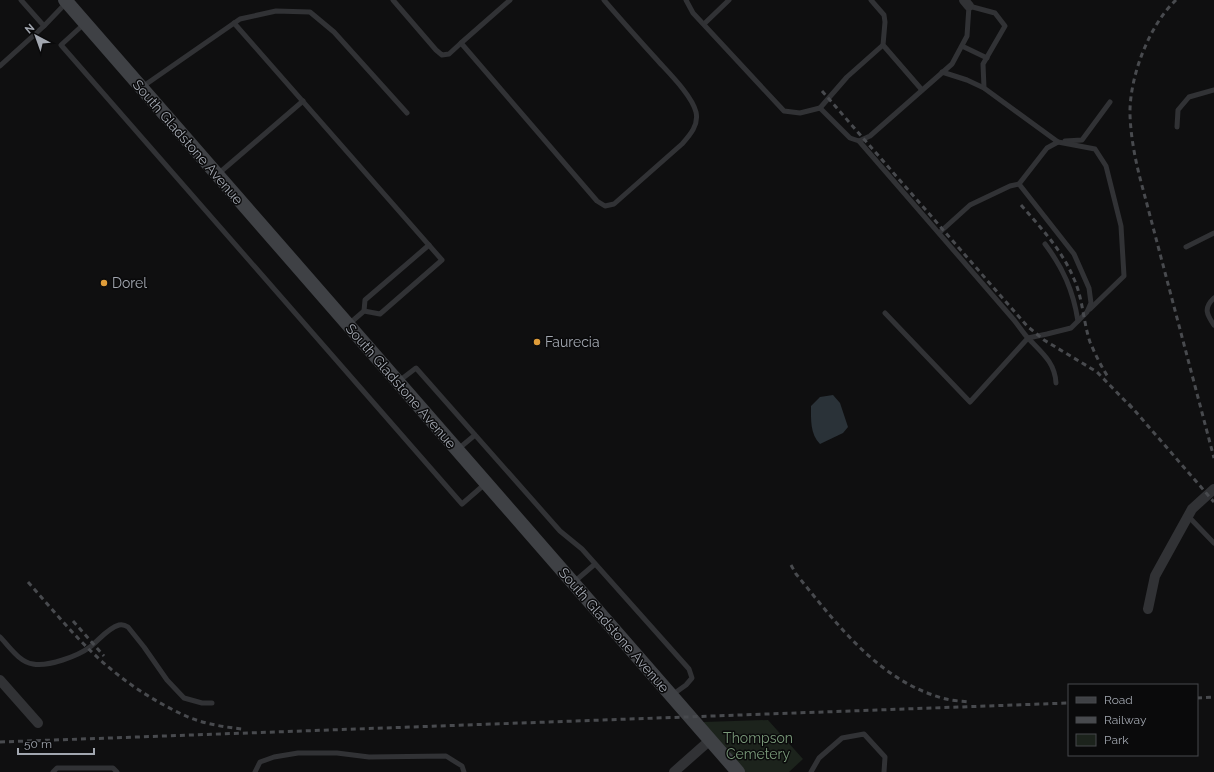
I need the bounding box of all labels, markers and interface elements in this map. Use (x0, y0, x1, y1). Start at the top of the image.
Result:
north arrow (16, 16, 56, 56)
text: N (22, 21, 37, 36)
street label: South Gladstone Avenue (129, 76, 247, 208)
place label: Dorel (112, 275, 147, 291)
marker: Dorel (99, 278, 109, 288)
street label: South Gladstone Avenue (342, 320, 460, 452)
place label: Faurecia (545, 334, 600, 350)
marker: Faurecia (532, 337, 542, 347)
street label: South Gladstone Avenue (555, 564, 673, 696)
legend (1068, 684, 1198, 756)
text: Road (1104, 693, 1133, 707)
text: Railway (1104, 713, 1147, 727)
scale bar (18, 730, 94, 756)
park label: Thompson Cemetery (723, 730, 793, 762)
text: Park (1104, 733, 1129, 747)
text: 50 m (24, 737, 52, 751)

